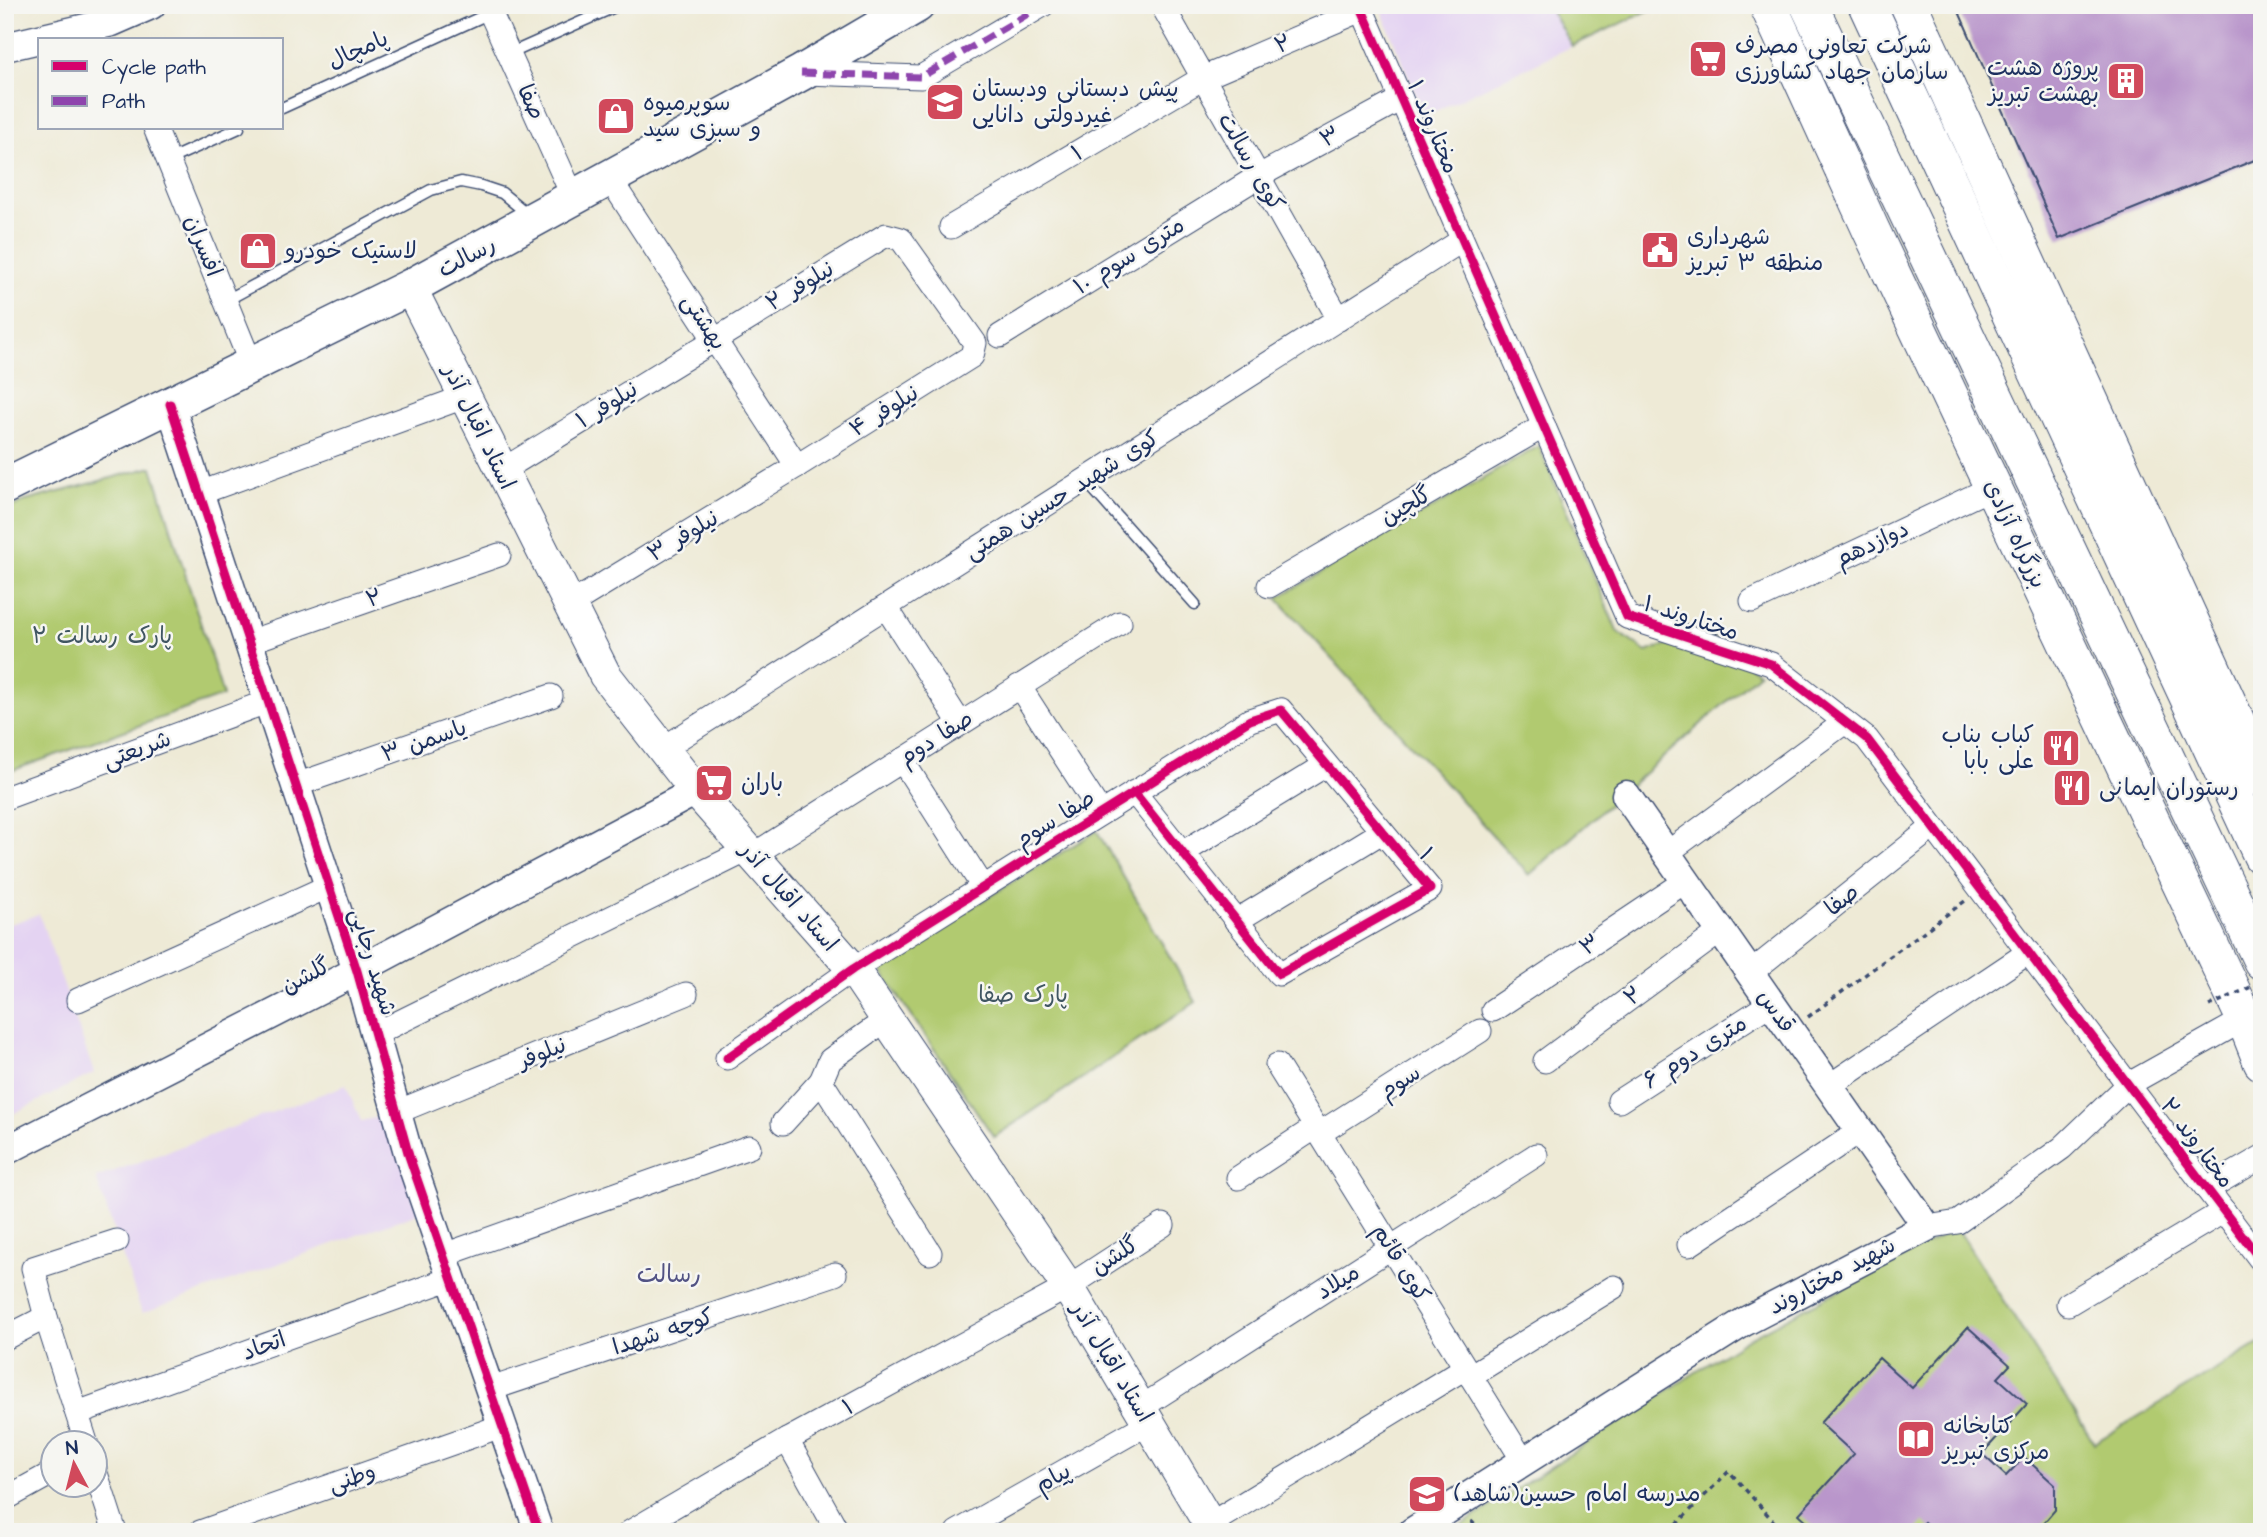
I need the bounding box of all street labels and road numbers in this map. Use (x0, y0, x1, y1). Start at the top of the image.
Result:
street label: پامچال (323, 23, 393, 77)
street label: ۲ (1270, 26, 1296, 62)
street label: مختاروند ۱ (1399, 75, 1467, 179)
street label: صفا (509, 79, 553, 125)
street label: کوی رسالت (1210, 107, 1292, 217)
street label: ۳ (1314, 118, 1346, 156)
street label: ۱ (1065, 137, 1089, 169)
street label: ۱۰ متری سوم (1067, 209, 1191, 303)
street label: افسران (176, 210, 230, 282)
street label: رسالت (432, 228, 502, 286)
street label: نیلوفر ۲ (760, 253, 840, 319)
street label: بهشتی (674, 287, 734, 357)
street label: استاد اقبال آذر (434, 357, 523, 495)
street label: نیلوفر ۱ (570, 374, 644, 436)
street label: نیلوفر ۴ (843, 377, 925, 445)
street label: کوی شهید حسین همتی (958, 422, 1166, 568)
street label: بزرگراه آزادی (1976, 474, 2054, 594)
street label: گلچین (1374, 478, 1438, 533)
street label: نیلوفر ۳ (641, 502, 725, 570)
street label: دوازدهم (1830, 513, 1915, 576)
street label: ۲ (361, 580, 387, 616)
street label: مختاروند ۱ (1639, 588, 1743, 648)
street label: صفا دوم (893, 703, 980, 774)
street label: یاسمن ۳ (377, 711, 471, 771)
street label: شریعتی (98, 723, 176, 777)
street label: صفا سوم (1009, 782, 1101, 856)
street label: استاد اقبال آذر (731, 834, 846, 959)
street label: ۱ (1411, 841, 1441, 867)
street label: صفا (1818, 876, 1866, 924)
street label: شهید رجایی (341, 904, 405, 1020)
street label: ۳ (1573, 926, 1607, 964)
street label: گلشن (276, 950, 336, 1002)
street label: ۲ (1617, 979, 1649, 1013)
street label: قدس (1749, 983, 1803, 1039)
street label: ۶ متری دوم (1637, 1007, 1754, 1097)
street label: نیلوفر (511, 1029, 571, 1078)
street label: سوم (1373, 1057, 1427, 1107)
street label: مختاروند ۲ (2152, 1091, 2242, 1195)
street label: کوی قائم (1364, 1218, 1438, 1309)
street label: گلشن (1085, 1229, 1145, 1283)
street label: شهید مختاروند (1763, 1229, 1901, 1323)
street label: میلاد (1310, 1256, 1366, 1308)
street label: استاد اقبال آذر (1062, 1294, 1161, 1428)
street label: کوچه شهدا (608, 1301, 718, 1363)
street label: اتحاد (238, 1323, 290, 1369)
street label: ۱ (837, 1391, 859, 1423)
street label: وطنی (324, 1455, 380, 1501)
street label: پیام (1029, 1455, 1077, 1502)

